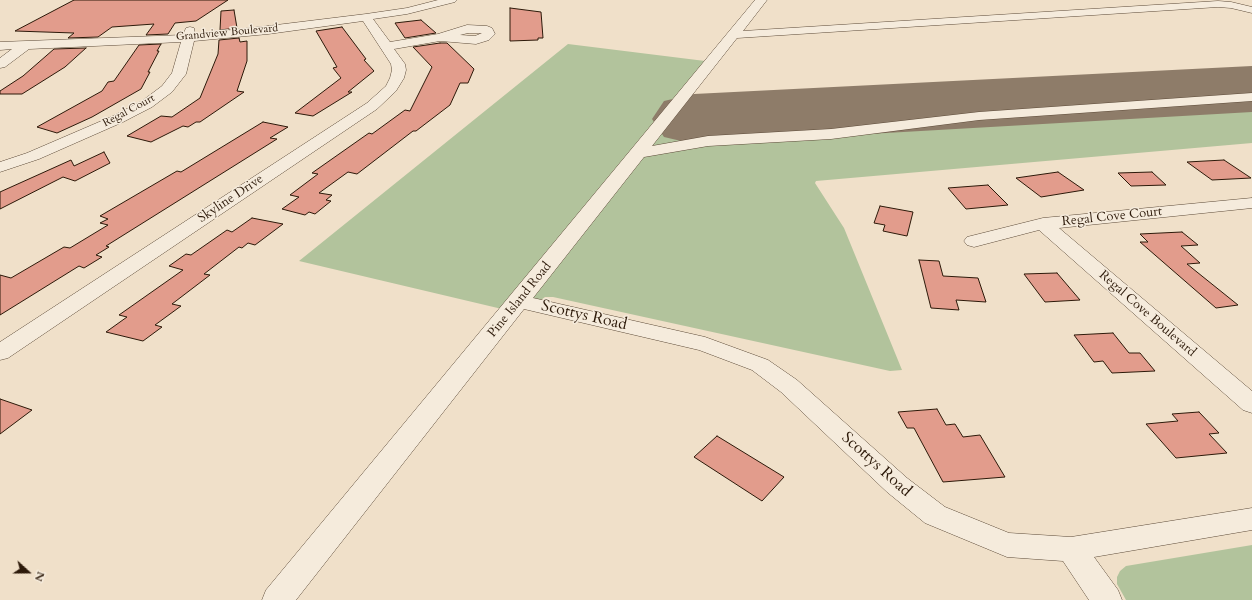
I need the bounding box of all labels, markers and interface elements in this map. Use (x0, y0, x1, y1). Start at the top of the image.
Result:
street label: Grandview Boulevard (175, 22, 279, 44)
street label: Regal Court (101, 92, 157, 130)
street label: Skyline Drive (195, 171, 267, 227)
street label: Regal Cove Court (1061, 204, 1163, 230)
street label: Pine Island Road (485, 259, 555, 341)
street label: Regal Cove Boulevard (1095, 268, 1199, 360)
street label: Scottys Road (539, 297, 629, 335)
street label: Scottys Road (837, 429, 915, 501)
north arrow (8, 552, 48, 592)
text: N (31, 569, 48, 584)

